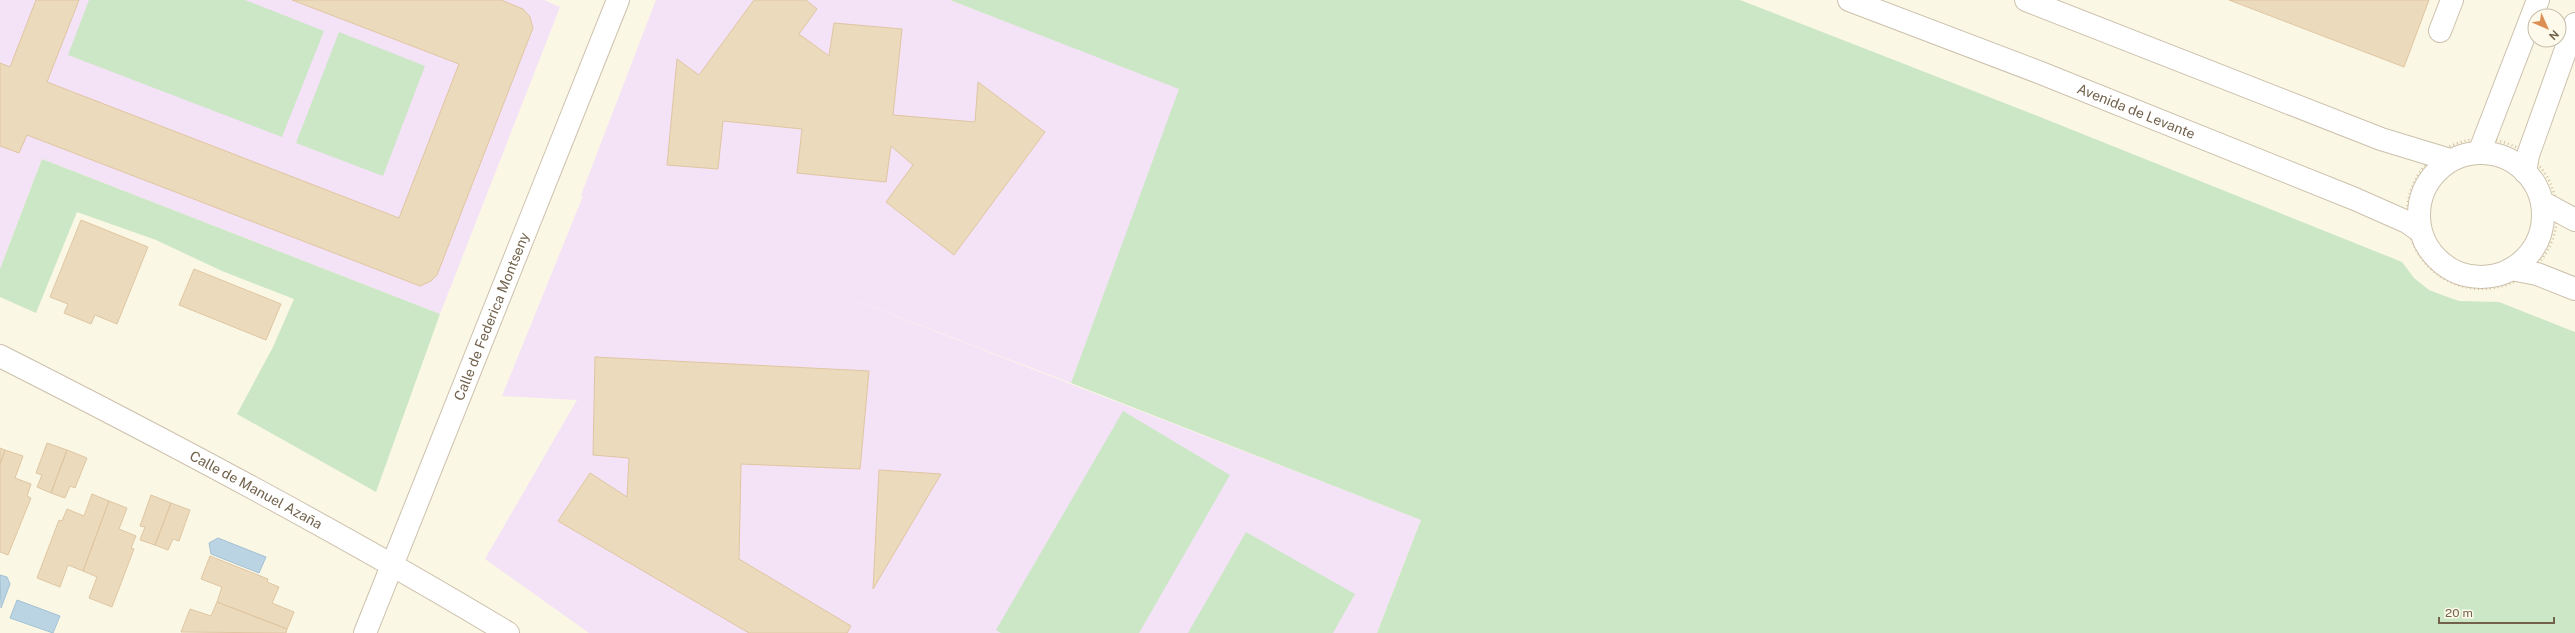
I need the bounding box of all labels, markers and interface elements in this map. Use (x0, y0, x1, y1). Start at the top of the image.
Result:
north arrow (2527, 8, 2567, 48)
text: N (2547, 28, 2561, 42)
street label: Avenida de Levante (2075, 80, 2198, 142)
street label: Calle de Federica Montseny (451, 229, 533, 403)
street label: Calle de Manuel Azaña (187, 448, 325, 532)
scale bar (2439, 599, 2554, 625)
text: 20 m (2445, 606, 2473, 620)

